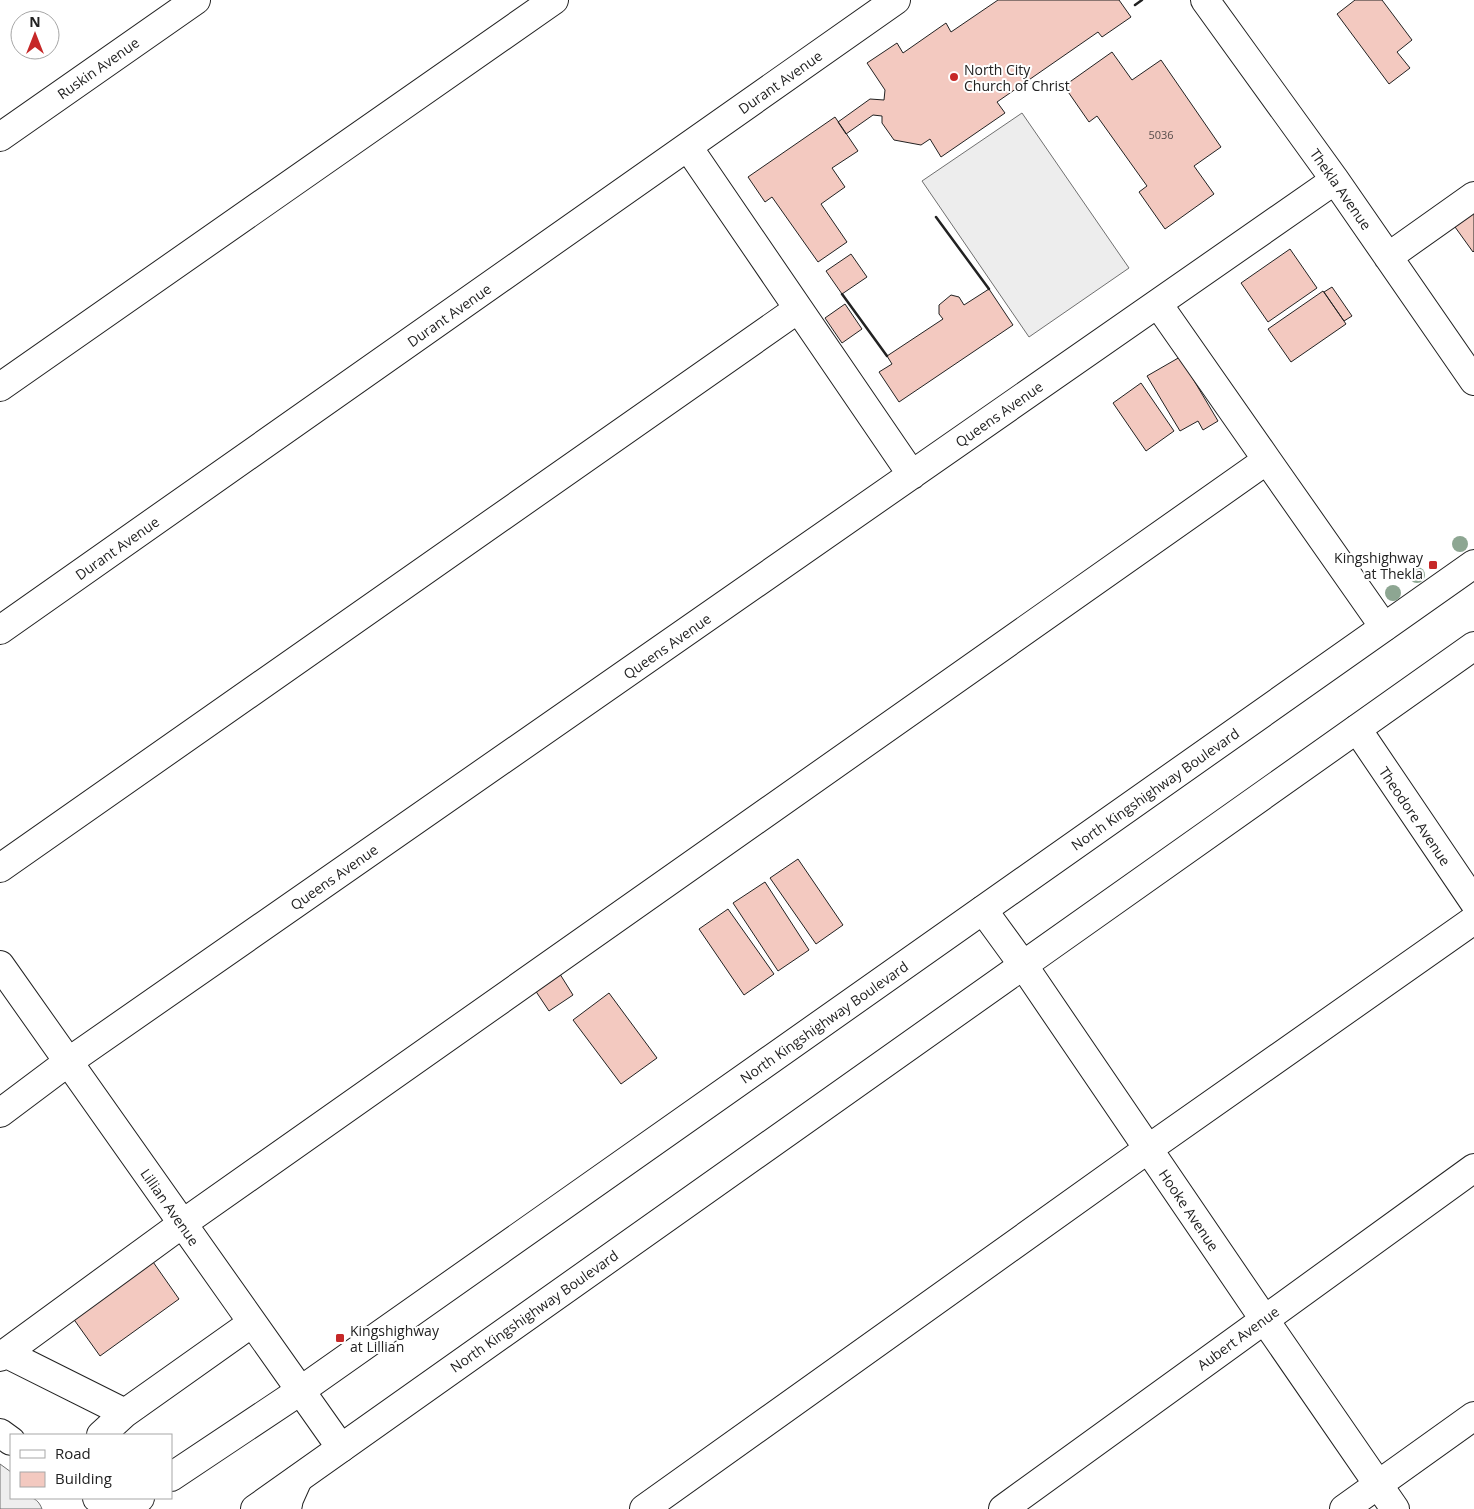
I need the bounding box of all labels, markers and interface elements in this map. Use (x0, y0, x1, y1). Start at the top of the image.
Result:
north arrow (10, 10, 60, 60)
text: N (29, 12, 41, 31)
street label: Ruskin Avenue (53, 33, 143, 103)
street label: Durant Avenue (734, 46, 826, 118)
place label: North City Church of Christ (964, 60, 1070, 95)
marker: North City Church of Christ (948, 71, 960, 83)
house number: 5036 (1148, 127, 1174, 142)
street label: Thekla Avenue (1306, 145, 1376, 234)
street label: Durant Avenue (403, 279, 495, 351)
street label: Queens Avenue (951, 377, 1047, 451)
street label: Durant Avenue (71, 512, 163, 584)
place label: Kingshighway at Thekla (1334, 548, 1424, 583)
marker: Kingshighway at Thekla (1427, 559, 1439, 571)
street label: Queens Avenue (619, 609, 715, 683)
street label: North Kingshighway Boulevard (1067, 724, 1243, 854)
street label: Theodore Avenue (1375, 763, 1455, 869)
street label: Queens Avenue (286, 840, 382, 914)
street label: North Kingshighway Boulevard (736, 957, 912, 1087)
street label: Lillian Avenue (136, 1165, 204, 1250)
street label: Hooke Avenue (1155, 1165, 1223, 1255)
street label: North Kingshighway Boulevard (446, 1246, 622, 1376)
street label: Aubert Avenue (1193, 1302, 1283, 1374)
place label: Kingshighway at Lillian (350, 1321, 440, 1356)
marker: Kingshighway at Lillian (334, 1332, 346, 1344)
legend (10, 1434, 172, 1499)
text: Road (55, 1443, 91, 1463)
text: Building (55, 1468, 112, 1488)

